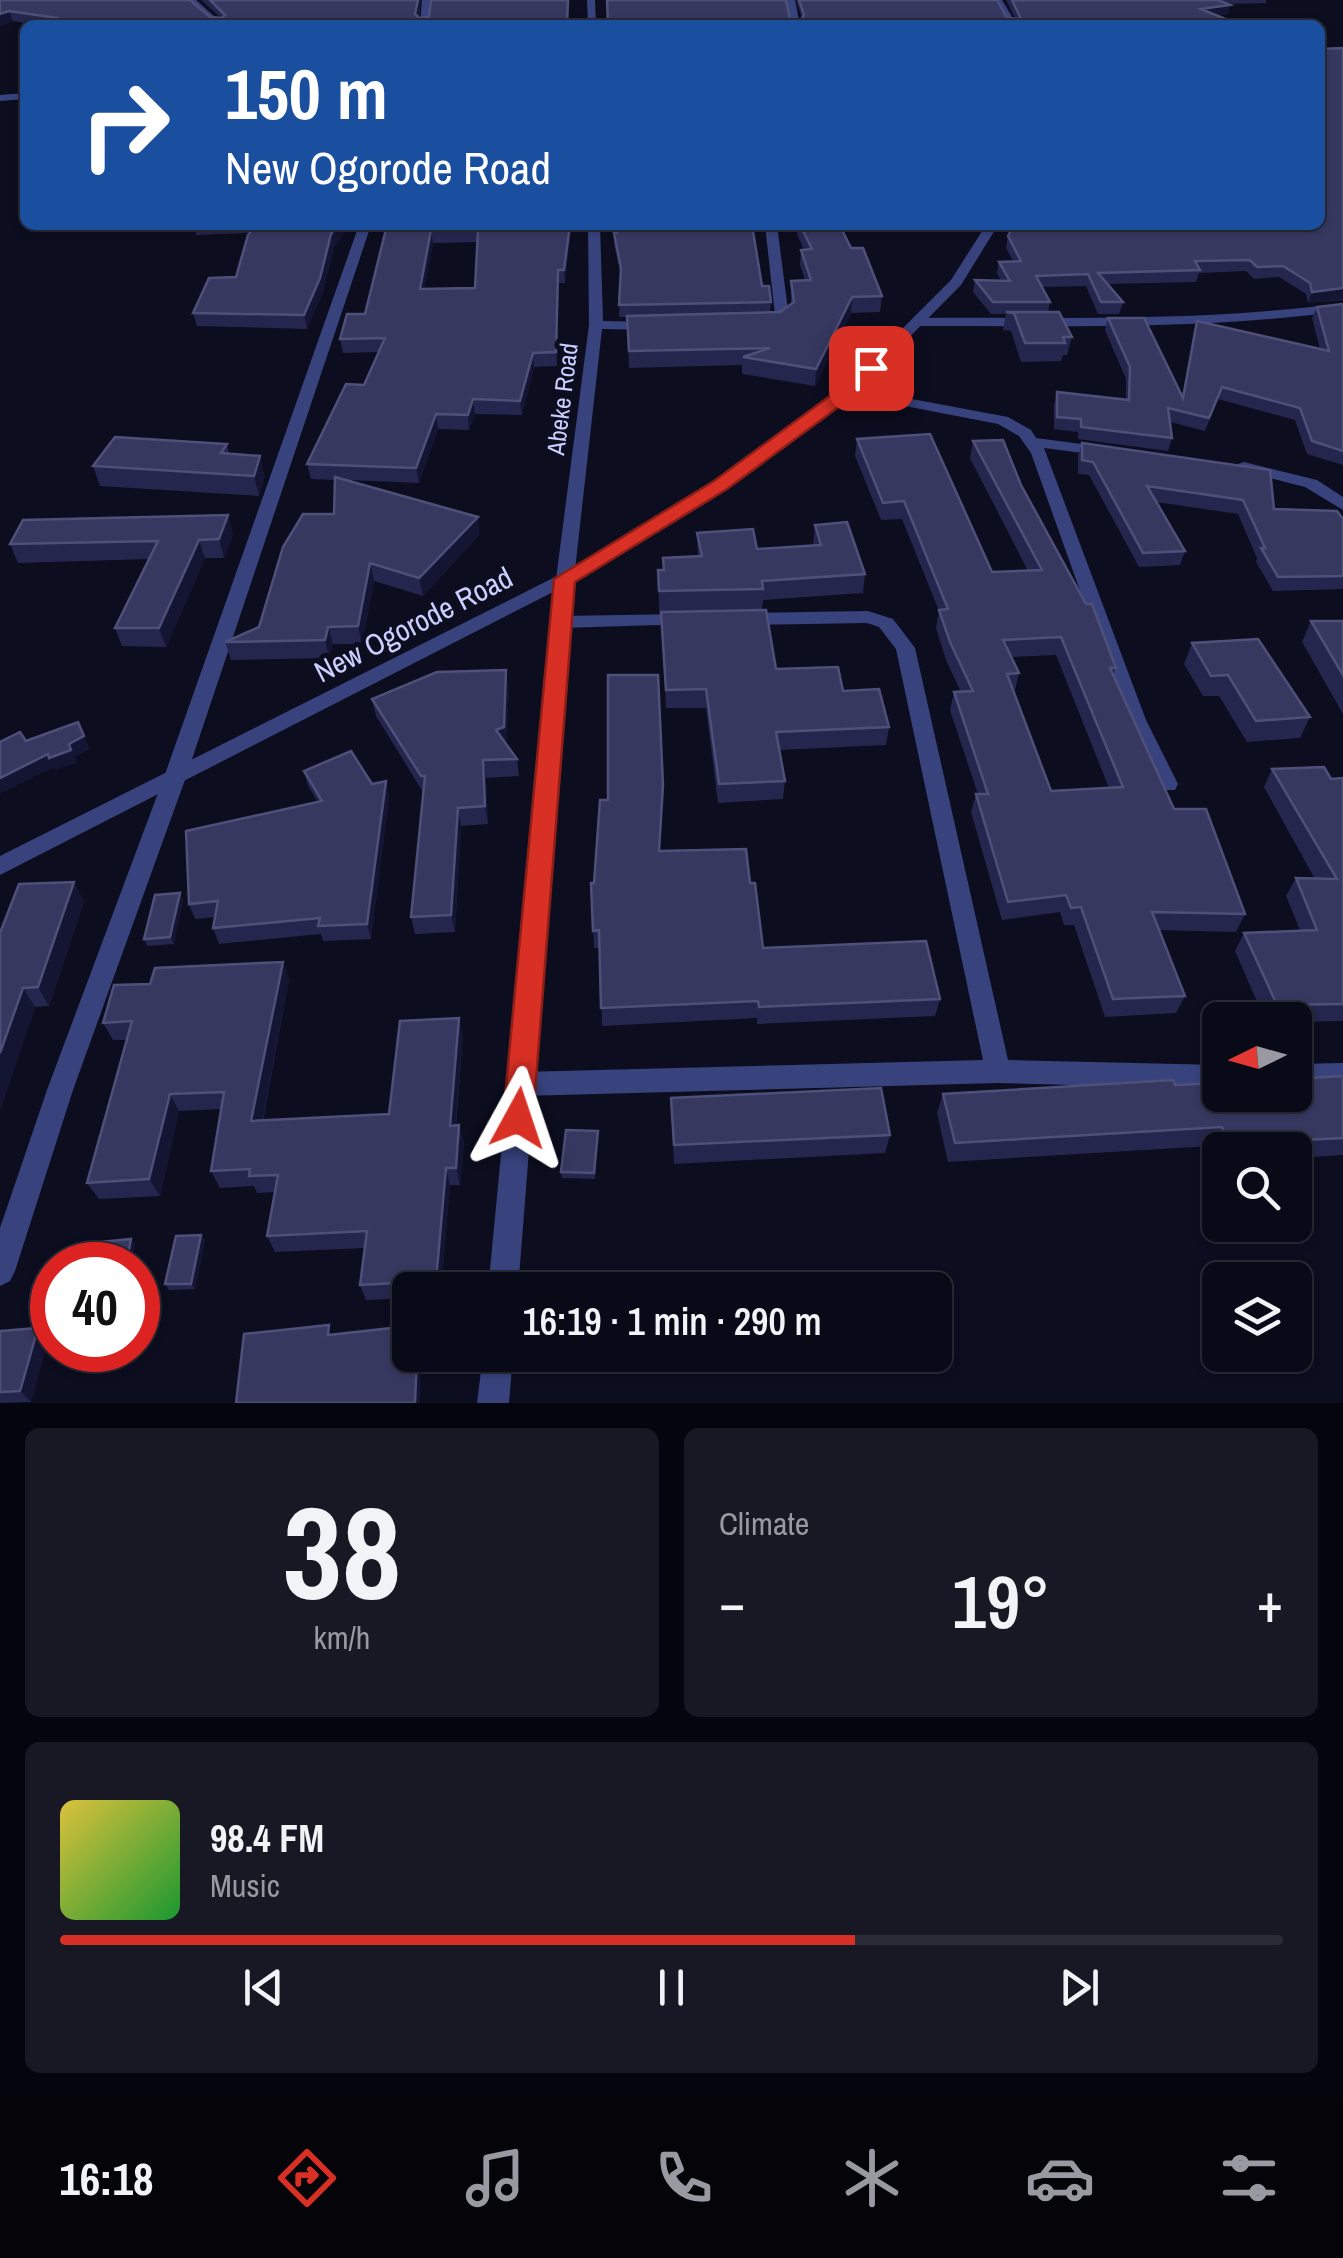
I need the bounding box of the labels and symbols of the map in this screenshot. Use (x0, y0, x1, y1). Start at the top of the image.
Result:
pin (829, 326, 914, 411)
street label: Abeke Road (538, 341, 586, 458)
street label: New Ogorode Road (307, 557, 519, 691)
north arrow (1202, 1002, 1312, 1112)
position arrow (466, 1066, 570, 1170)
speed limit sign: 40 (30, 1242, 160, 1372)

